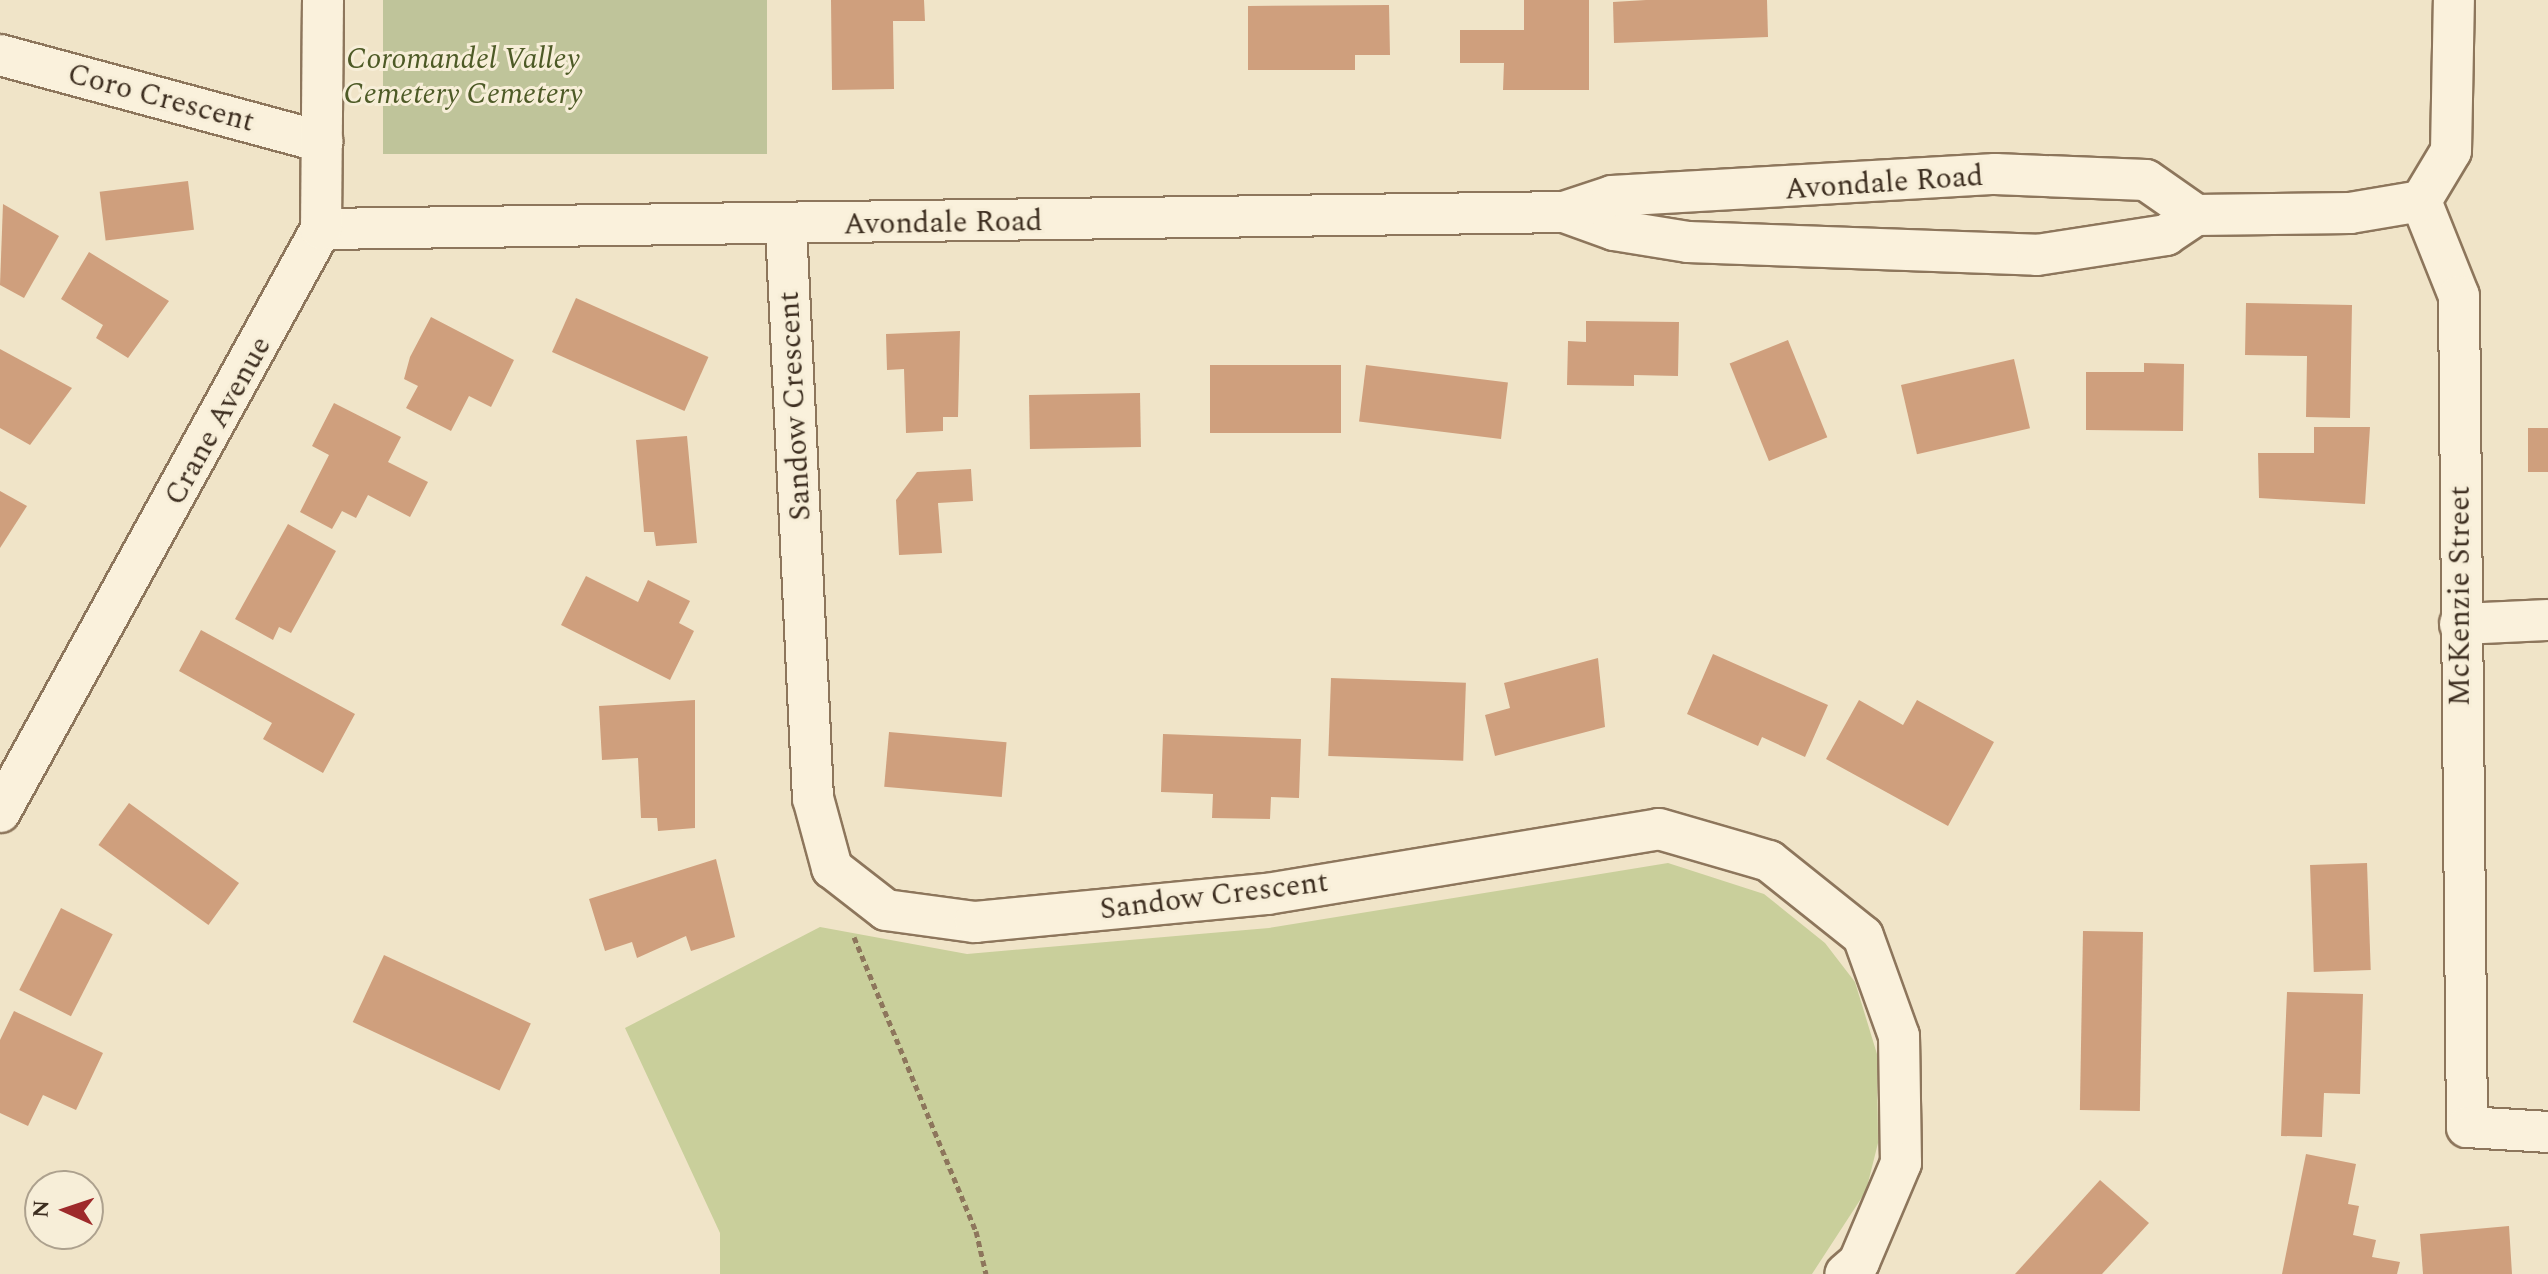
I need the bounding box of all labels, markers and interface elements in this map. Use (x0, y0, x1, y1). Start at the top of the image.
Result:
park label: Coromandel Valley Cemetery Cemetery (343, 41, 583, 112)
street label: Coro Crescent (64, 56, 258, 140)
street label: Avondale Road (1783, 158, 1985, 208)
street label: Avondale Road (843, 203, 1043, 243)
street label: Sandow Crescent (771, 290, 819, 522)
street label: Crane Avenue (157, 330, 279, 512)
street label: McKenzie Street (2442, 486, 2478, 706)
street label: Sandow Crescent (1098, 864, 1330, 928)
north arrow (24, 1170, 104, 1250)
text: N (25, 1199, 58, 1219)

